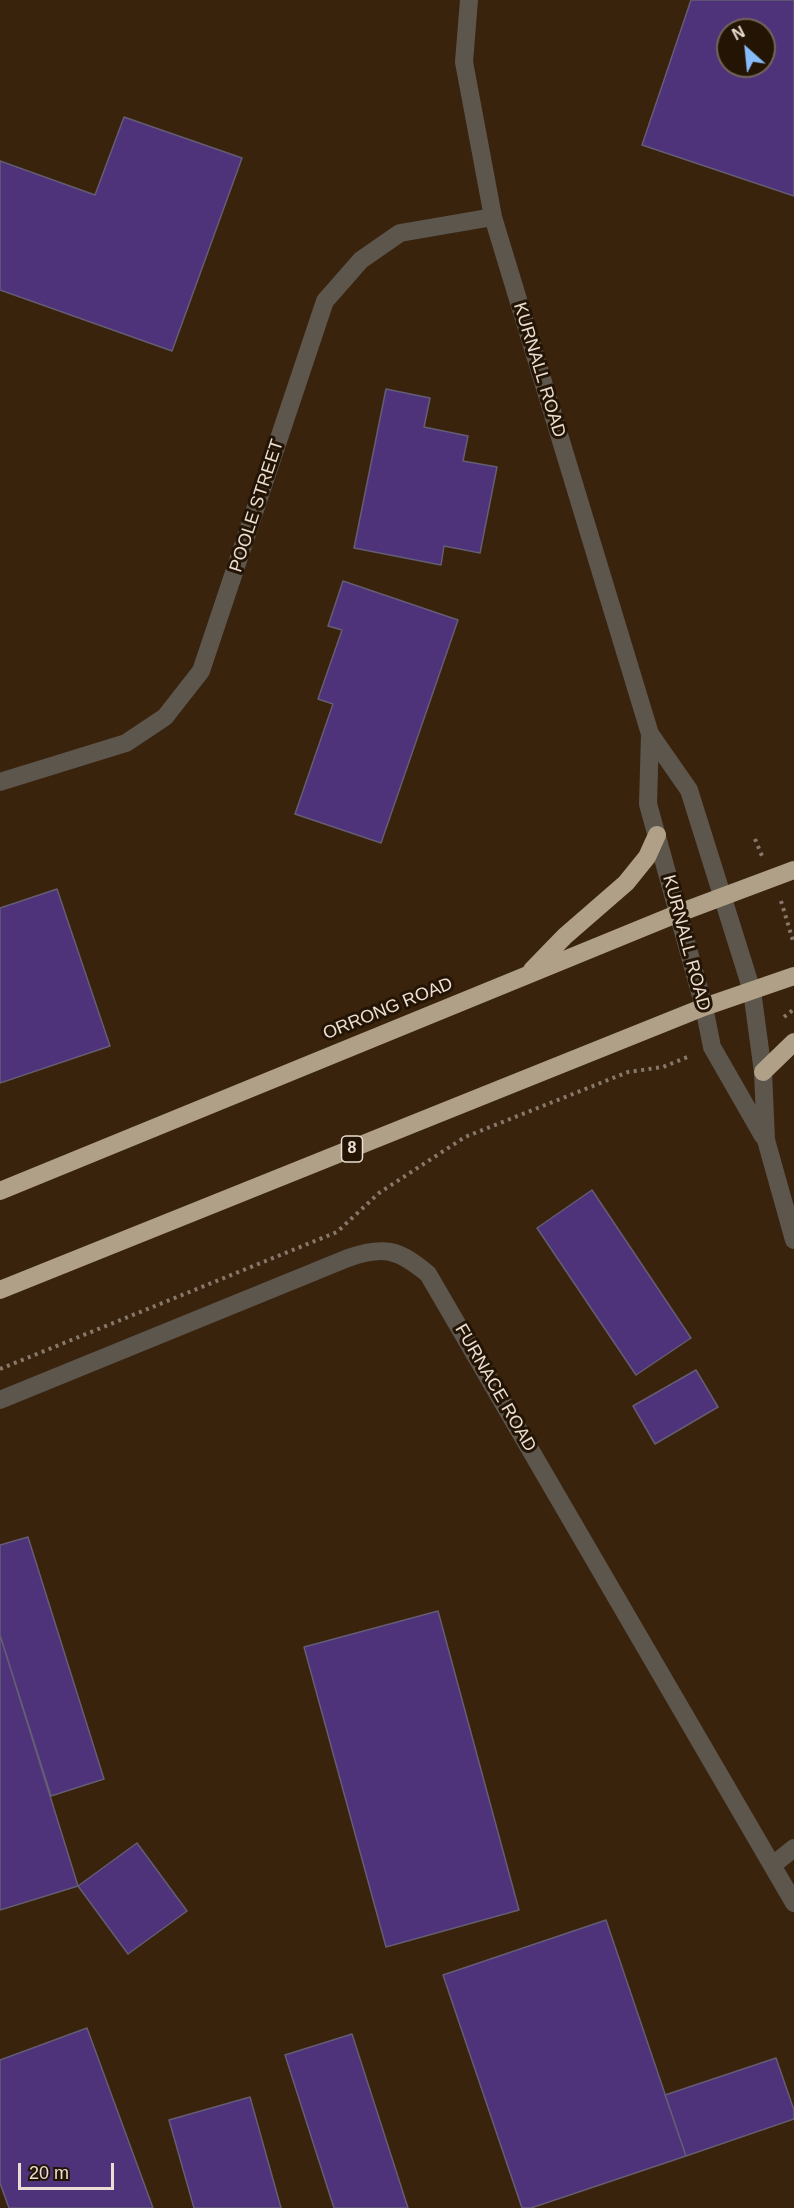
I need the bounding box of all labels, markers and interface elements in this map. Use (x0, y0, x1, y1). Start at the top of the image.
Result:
north arrow (716, 18, 776, 78)
text: N (729, 23, 748, 43)
street label: KURNALL ROAD (508, 300, 570, 440)
street label: POOLE STREET (225, 437, 289, 575)
street label: KURNALL ROAD (657, 873, 715, 1013)
street label: ORRONG ROAD (320, 973, 456, 1045)
road number: 8 (342, 1136, 362, 1162)
street label: FURNACE ROAD (450, 1320, 540, 1456)
scale bar (21, 2151, 117, 2189)
text: 20 m (29, 2163, 69, 2183)

